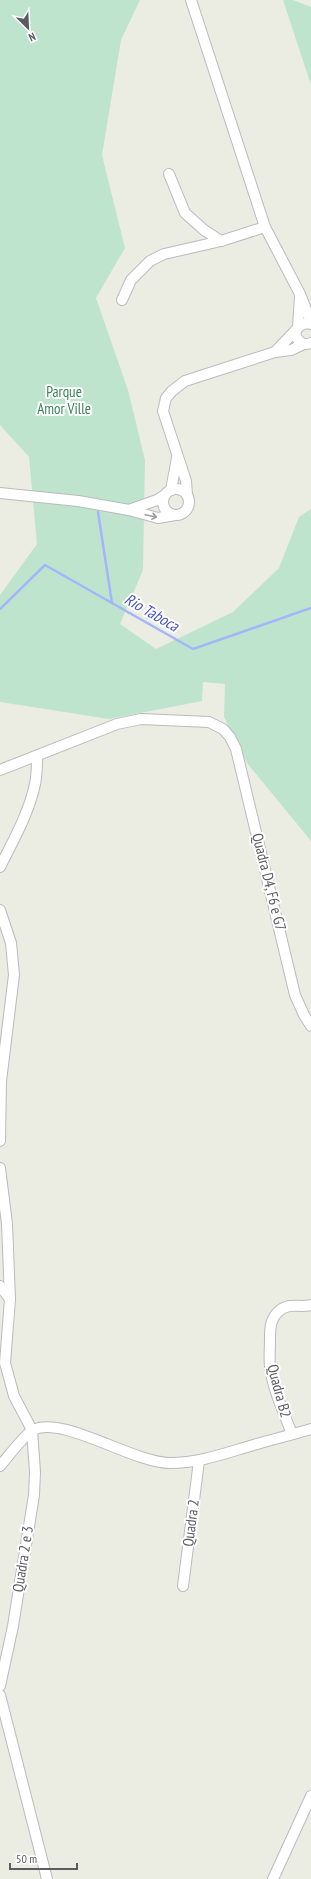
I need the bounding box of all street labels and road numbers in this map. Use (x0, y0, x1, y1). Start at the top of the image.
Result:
street label: Quadra D4, F6 e G7 (248, 831, 291, 933)
street label: Quadra B2 (263, 1362, 296, 1420)
street label: Quadra 2 (178, 1498, 203, 1548)
street label: Quadra 2 e 3 (8, 1525, 37, 1593)

